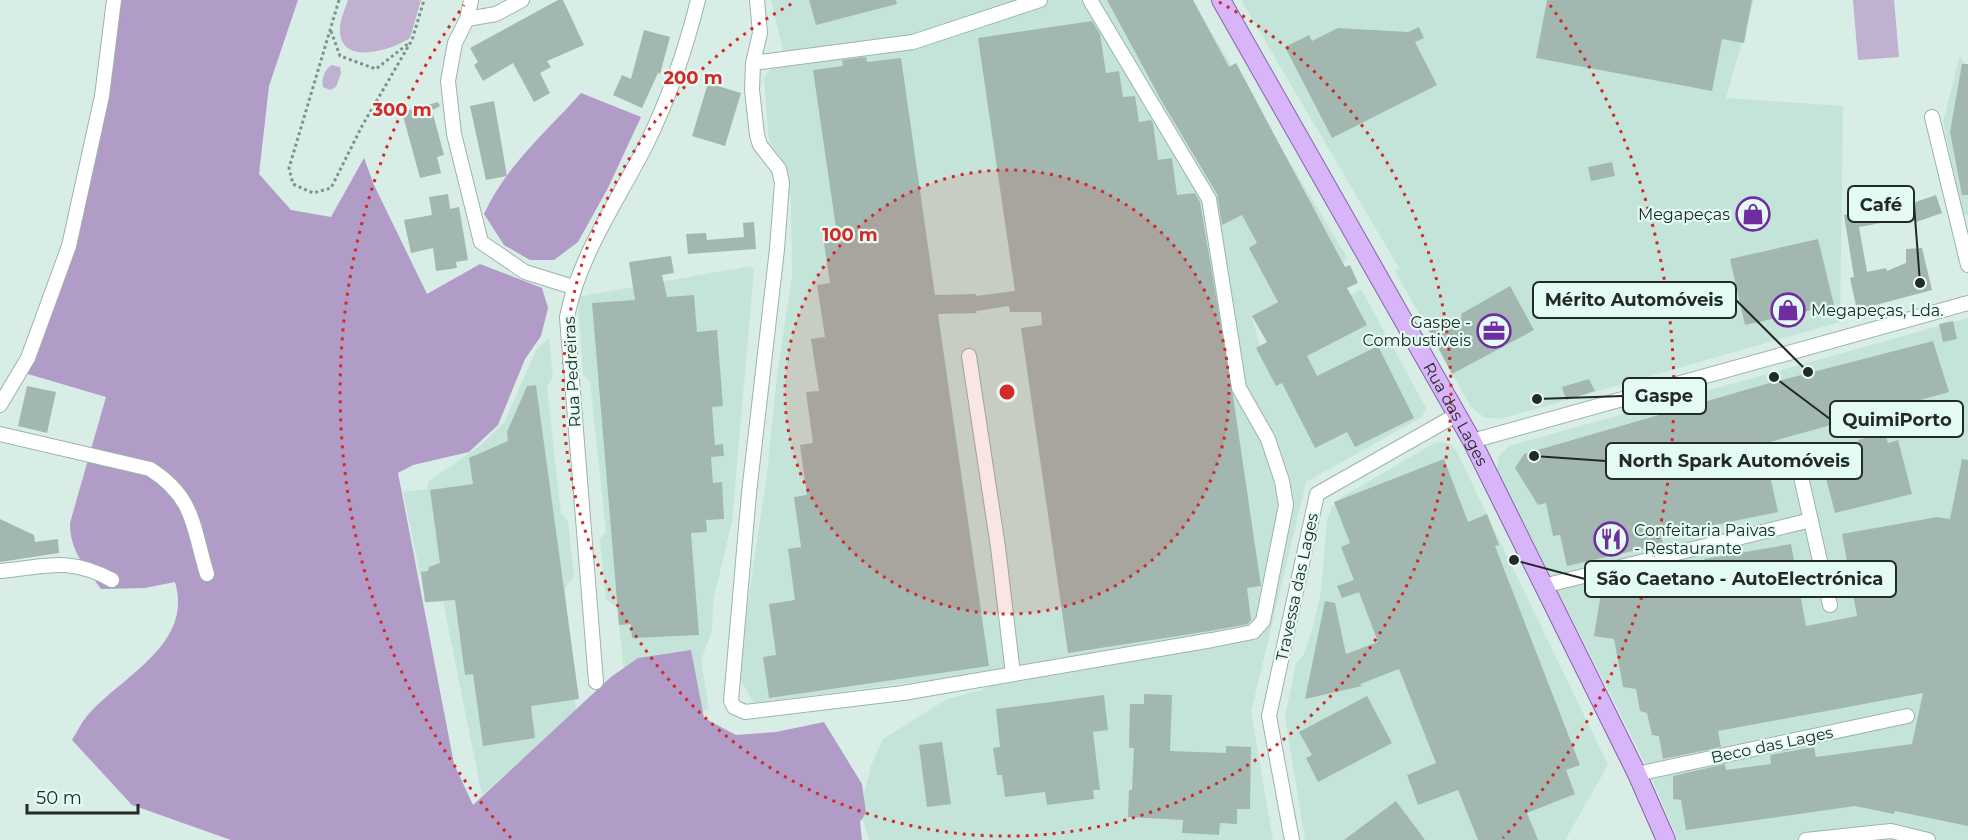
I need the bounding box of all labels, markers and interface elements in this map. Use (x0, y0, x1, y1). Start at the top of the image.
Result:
text: 200 m (663, 67, 723, 89)
text: 300 m (371, 99, 432, 121)
callout: Café (1848, 186, 1914, 222)
text: Café (1860, 194, 1902, 216)
shop icon: Megapeças (1735, 196, 1771, 232)
place label: Megapeças (1638, 205, 1730, 224)
text: 100 m (822, 224, 878, 246)
callout: Mérito Automóveis (1533, 282, 1736, 318)
text: Mérito Automóveis (1545, 289, 1724, 311)
shop icon: Megapeças, Lda. (1770, 292, 1806, 328)
place label: Megapeças, Lda. (1811, 301, 1944, 320)
place label: Gaspe - Combustiveis (1363, 313, 1471, 350)
office icon: Gaspe - Combustiveis (1476, 313, 1512, 349)
street label: Rua Pedreiras (560, 316, 584, 428)
street label: Rua das Lages (1420, 359, 1492, 469)
callout: Gaspe (1623, 378, 1706, 414)
centre of rings (997, 382, 1017, 402)
text: Gaspe (1635, 385, 1693, 407)
callout: QuimiPorto (1830, 401, 1963, 437)
text: QuimiPorto (1842, 409, 1952, 431)
callout: North Spark Automóveis (1606, 443, 1862, 479)
text: North Spark Automóveis (1618, 450, 1850, 472)
street label: Travessa das Lages (1272, 511, 1322, 663)
restaurant icon: Confeitaria Paivas - Restaurante (1593, 521, 1629, 557)
place label: Confeitaria Paivas - Restaurante (1634, 521, 1776, 558)
callout: São Caetano - AutoElectrónica (1585, 561, 1896, 597)
text: São Caetano - AutoElectrónica (1597, 568, 1883, 590)
street label: Beco das Lages (1709, 723, 1835, 767)
scale bar (27, 777, 138, 815)
text: 50 m (36, 787, 82, 809)

